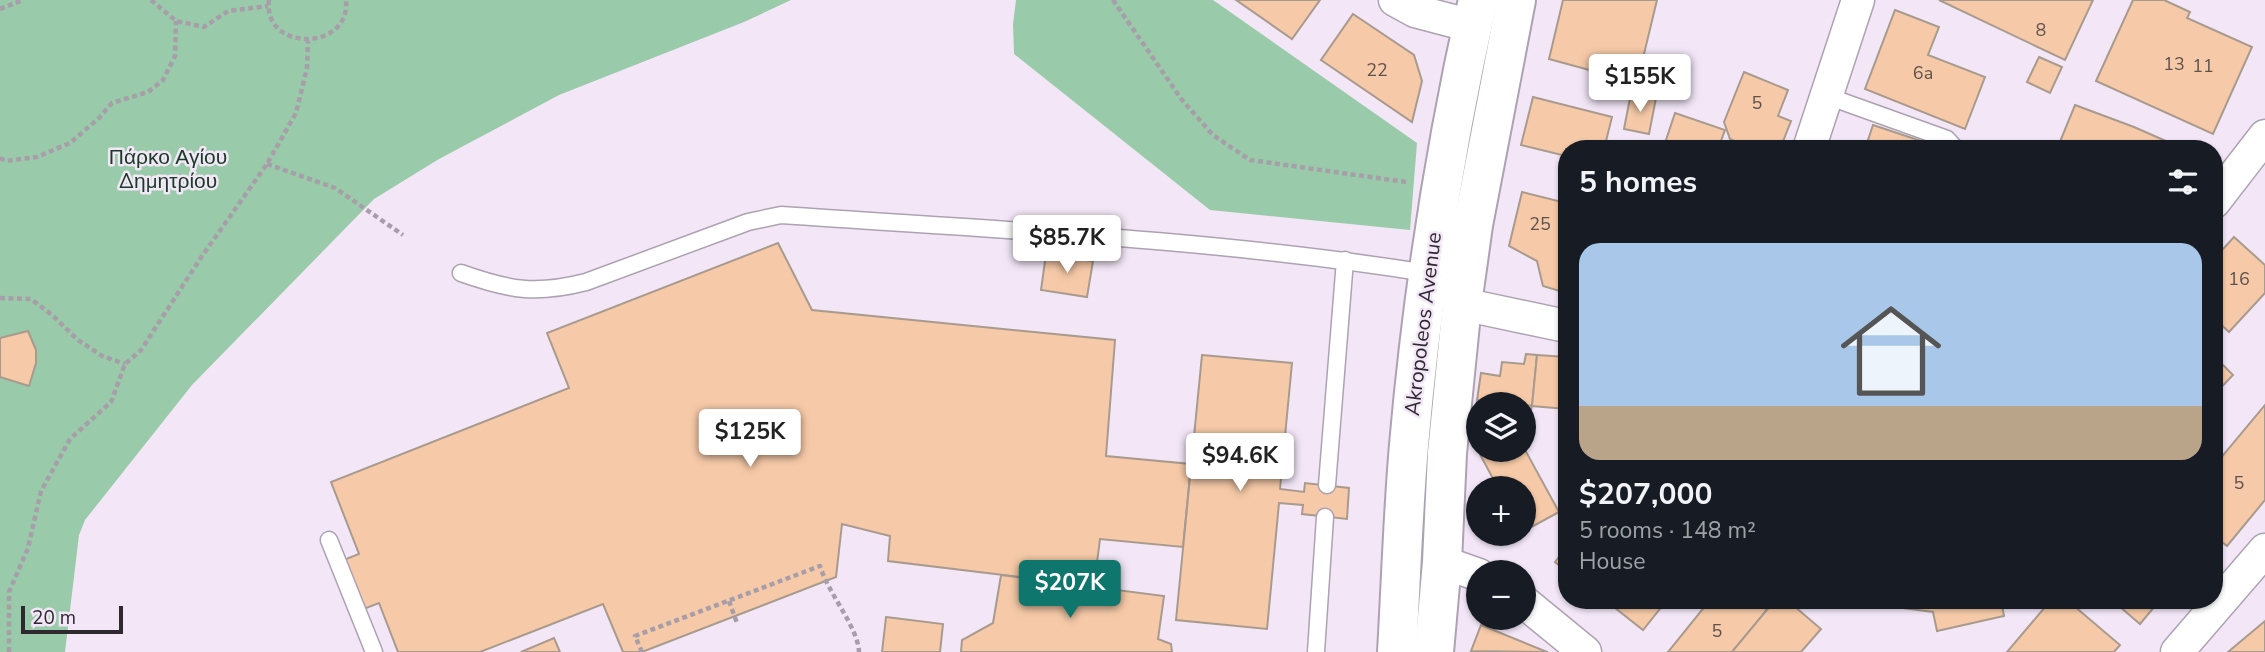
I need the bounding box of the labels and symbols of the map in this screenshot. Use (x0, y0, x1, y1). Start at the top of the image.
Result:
house number: 8 (2036, 18, 2046, 42)
house number: 13 (2163, 52, 2185, 76)
pin: $155K (1591, 54, 1689, 114)
house number: 11 (2192, 54, 2214, 78)
house number: 22 (1366, 58, 1388, 82)
house number: 6a (1913, 61, 1933, 85)
house number: 5 (1752, 91, 1762, 115)
park label: Πάρκο Αγίου Δημητρίου (109, 143, 227, 195)
house number: 25 (1529, 212, 1551, 236)
pin: $85.7K (1010, 216, 1124, 275)
street label: Akropoleos Avenue (1398, 231, 1448, 417)
house number: 16 (2228, 267, 2250, 291)
pin: $125K (701, 410, 799, 469)
pin: $94.6K (1183, 434, 1297, 493)
house number: 5 (2234, 471, 2244, 495)
pin: $207K (1021, 560, 1119, 620)
scale bar (21, 603, 122, 635)
house number: 5 (1712, 619, 1722, 643)

